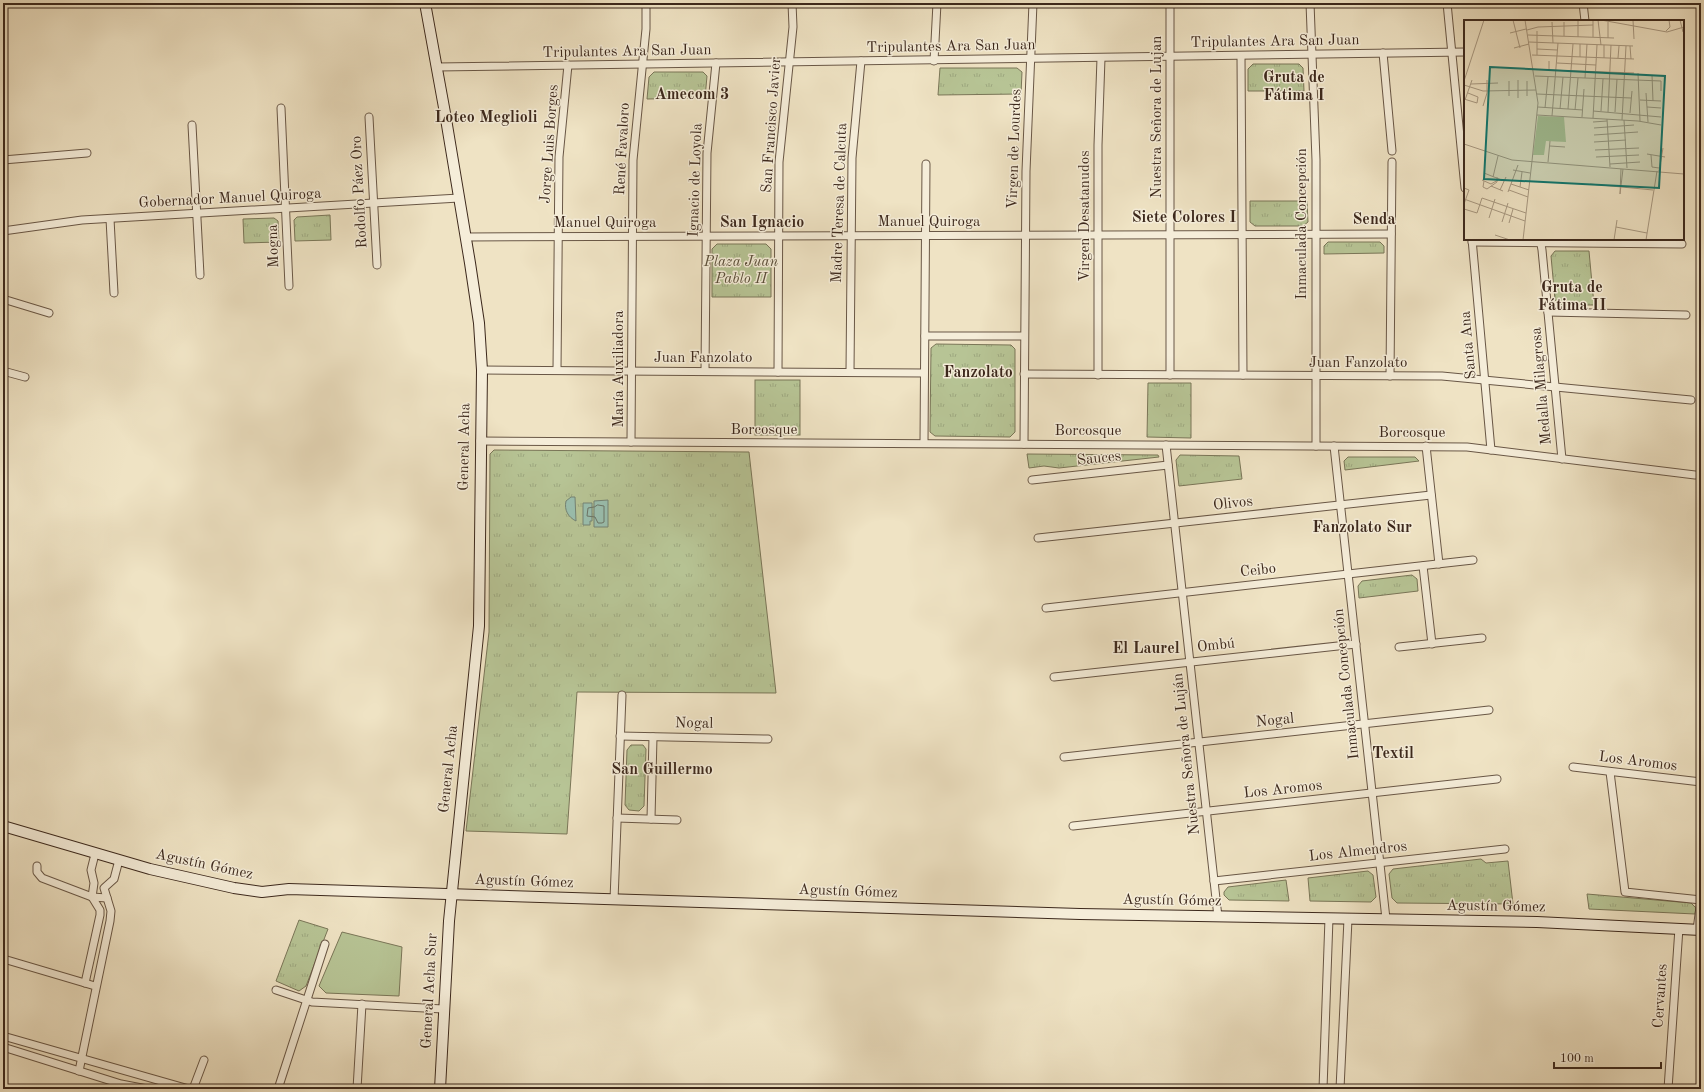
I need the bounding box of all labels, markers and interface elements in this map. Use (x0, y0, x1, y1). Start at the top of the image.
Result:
inset map (1464, 20, 1684, 240)
street label: Tripulantes Ara San Juan (1190, 33, 1360, 51)
street label: Nuestra Señora de Lujan (1150, 36, 1165, 198)
street label: Tripulantes Ara San Juan (866, 38, 1036, 56)
street label: Tripulantes Ara San Juan (542, 43, 712, 61)
street label: San Francisco Javier (760, 57, 784, 193)
district label: Gruta de Fátima I (1263, 70, 1325, 104)
street label: Jorge Luis Borges (538, 84, 562, 204)
district label: Amecom 3 (655, 87, 729, 103)
street label: Virgen de Lourdes (1005, 89, 1025, 209)
street label: René Favaloro (613, 102, 633, 196)
district label: Loteo Meglioli (435, 110, 538, 126)
street label: Ignacio de Loyola (687, 122, 706, 237)
street label: Madre Teresa de Calcuta (830, 122, 850, 283)
street label: Rodolfo Páez Oro (350, 135, 370, 249)
street label: Inmaculada Concepción (1295, 148, 1310, 300)
street label: Virgen Desatanudos (1078, 150, 1093, 282)
street label: Gobernador Manuel Quiroga (138, 187, 322, 211)
district label: Siete Colores I (1132, 210, 1236, 226)
district label: Senda (1352, 212, 1396, 228)
district label: San Ignacio (720, 215, 804, 231)
street label: Manuel Quiroga (878, 215, 981, 230)
street label: Manuel Quiroga (554, 216, 657, 231)
street label: Mogna (266, 223, 282, 268)
park label: Plaza Juan Pablo II (703, 255, 779, 287)
district label: Gruta de Fátima II (1538, 280, 1606, 314)
street label: María Auxiliadora (612, 310, 627, 428)
street label: Santa Ana (1458, 310, 1479, 380)
street label: Medalla Milagrosa (1529, 326, 1555, 445)
street label: Juan Fanzolato (654, 351, 752, 366)
street label: Juan Fanzolato (1309, 356, 1407, 371)
district label: Fanzolato (943, 365, 1013, 381)
street label: General Acha (457, 402, 473, 491)
street label: Borcosque (731, 423, 798, 438)
street label: Borcosque (1055, 424, 1122, 439)
street label: Borcosque (1379, 426, 1446, 441)
street label: Sauces (1076, 449, 1122, 469)
street label: Olivos (1212, 494, 1254, 514)
district label: Fanzolato Sur (1312, 520, 1412, 536)
street label: Ceibo (1239, 562, 1277, 580)
street label: Inmaculada Concepción (1332, 608, 1362, 760)
street label: Ombú (1196, 637, 1236, 655)
district label: El Laurel (1112, 641, 1180, 657)
street label: Nuestra Señora de Luján (1171, 672, 1203, 836)
street label: Nogal (1255, 712, 1295, 730)
street label: Nogal (675, 716, 713, 732)
street label: General Acha (437, 724, 461, 814)
district label: Textil (1372, 746, 1414, 762)
street label: Los Aromos (1598, 750, 1678, 774)
district label: San Guillermo (611, 762, 713, 778)
street label: Los Aromos (1243, 778, 1323, 802)
street label: Los Almendros (1308, 839, 1408, 865)
street label: Agustín Gómez (154, 847, 254, 883)
street label: Agustín Gómez (474, 873, 574, 891)
street label: Agustín Gómez (798, 883, 898, 901)
street label: Agustín Gómez (1122, 893, 1222, 909)
street label: Agustín Gómez (1446, 899, 1546, 915)
street label: General Acha Sur (419, 933, 441, 1049)
street label: Cervantes (1651, 963, 1671, 1029)
scale bar (1554, 1044, 1661, 1070)
text: 100 m (1560, 1053, 1594, 1065)

